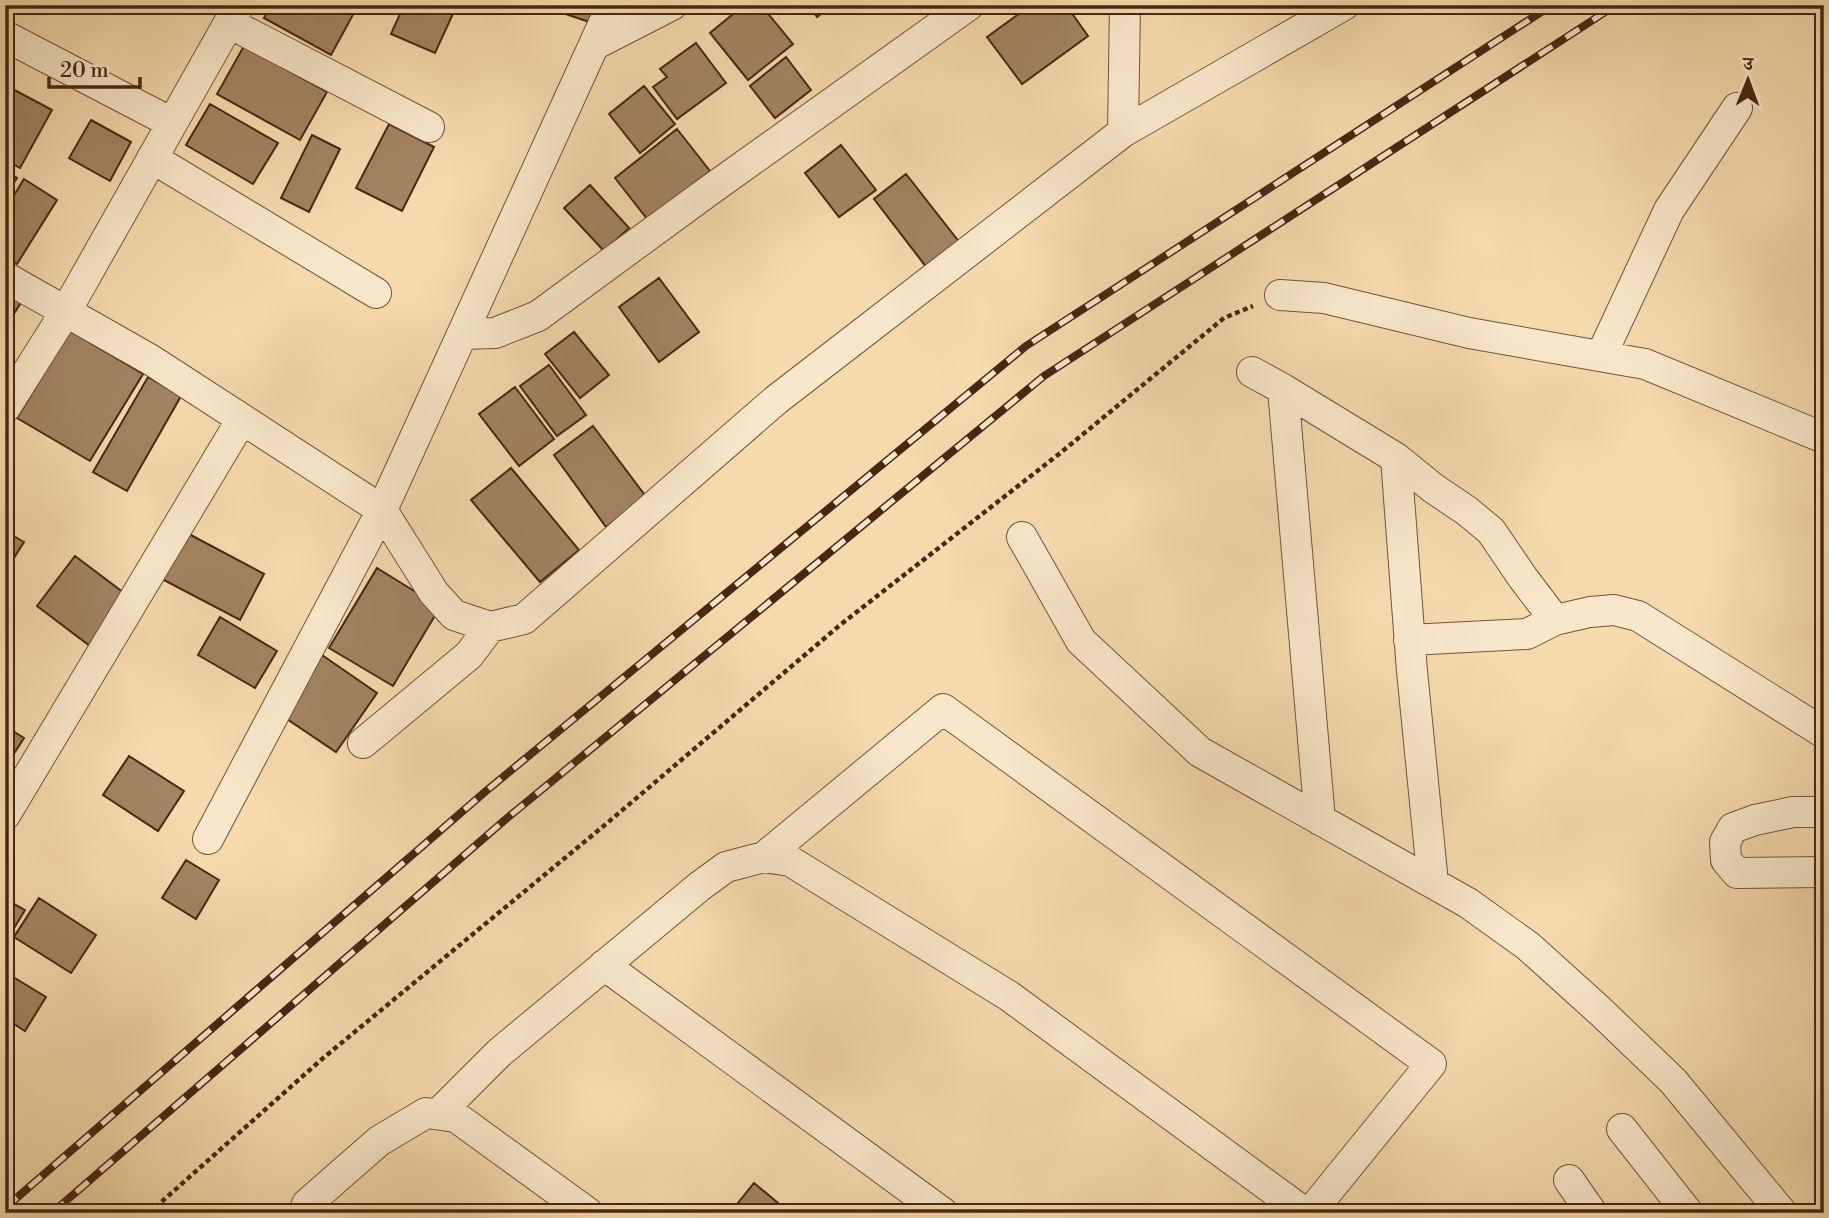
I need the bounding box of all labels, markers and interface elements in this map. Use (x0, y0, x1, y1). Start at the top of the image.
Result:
scale bar (49, 46, 140, 90)
north arrow (1714, 46, 1784, 116)
text: उ (1741, 52, 1755, 76)
text: 20 m (60, 58, 109, 84)

